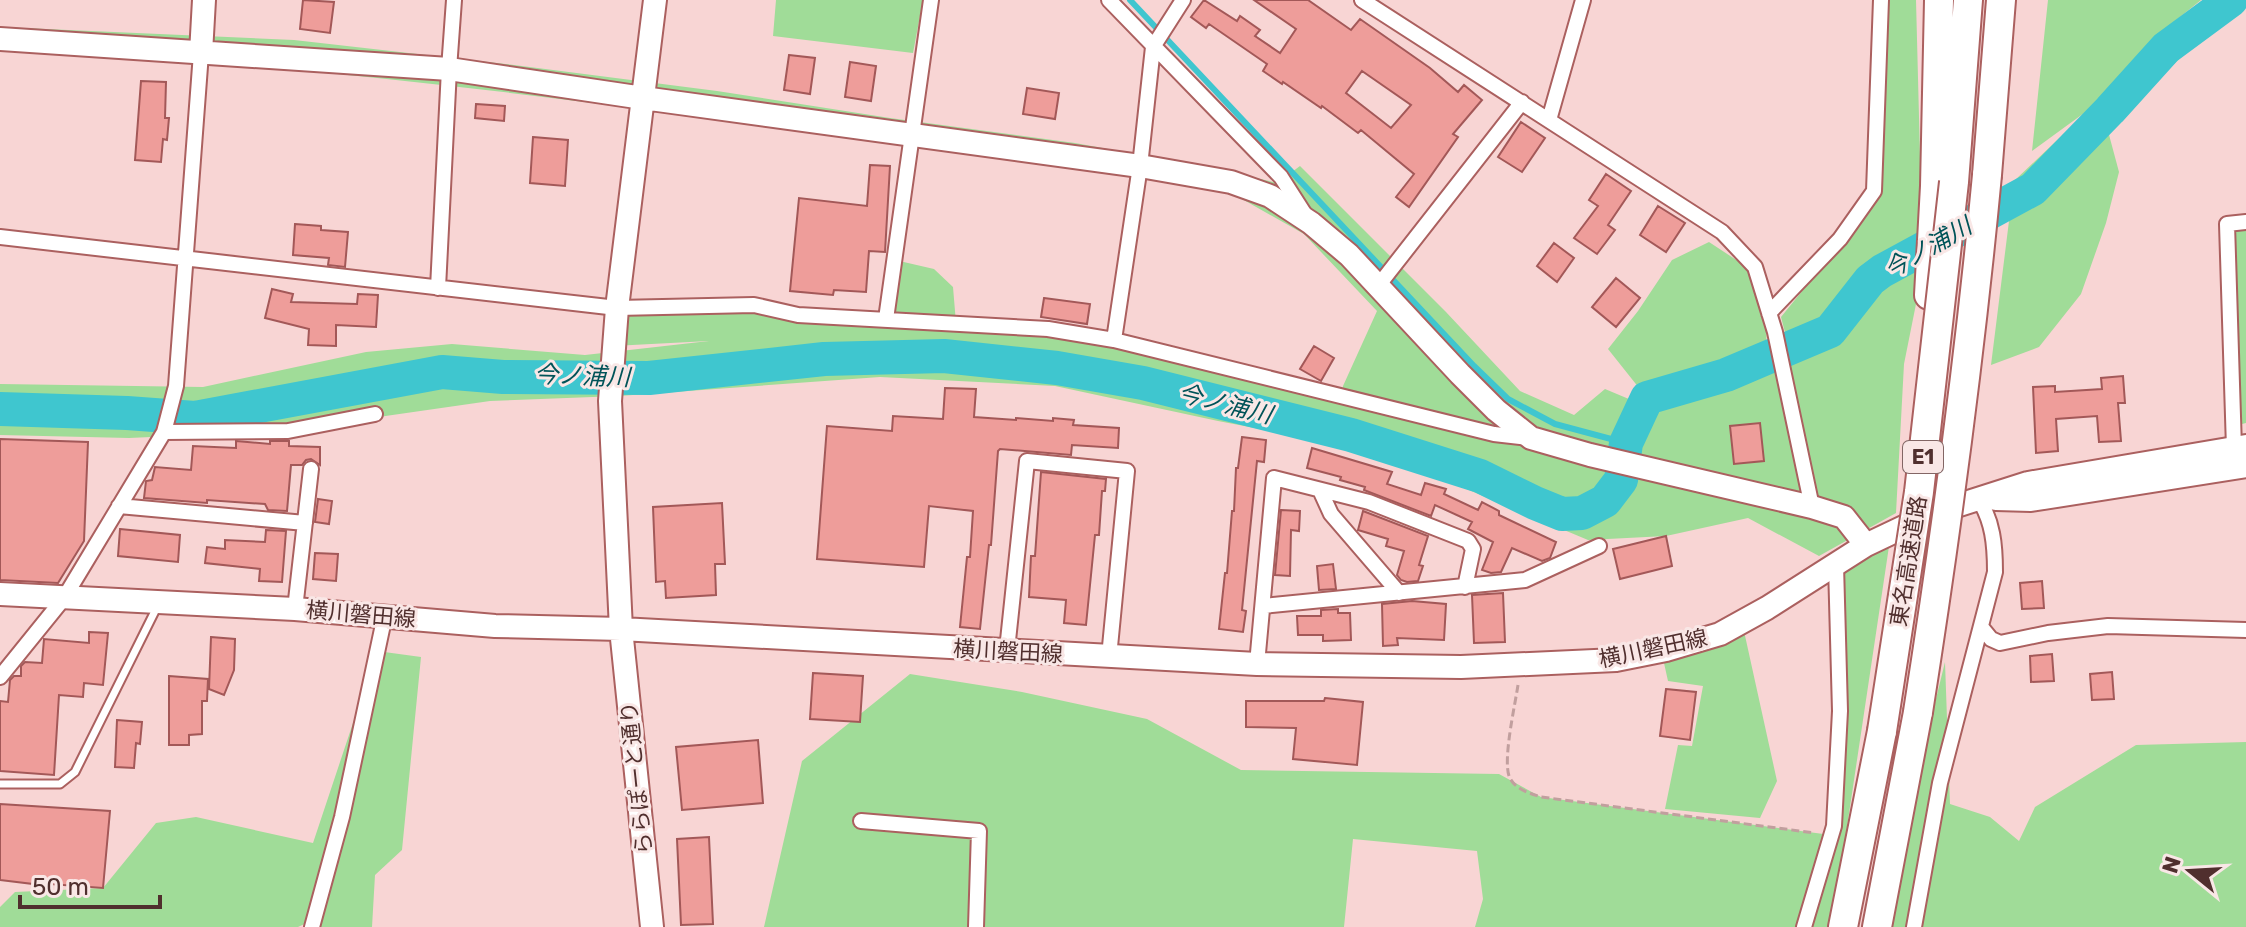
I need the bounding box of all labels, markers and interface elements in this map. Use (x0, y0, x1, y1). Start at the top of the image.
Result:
water label: 今ノ浦川 (1879, 210, 1979, 284)
water label: 今ノ浦川 (534, 360, 633, 392)
water label: 今ノ浦川 (1175, 379, 1278, 430)
road number: E1 (1903, 441, 1943, 473)
street label: 東名高速道路 (1885, 494, 1932, 628)
street label: 横川磐田線 (305, 596, 417, 633)
street label: 横川磐田線 (1596, 624, 1710, 673)
street label: 横川磐田線 (952, 635, 1064, 668)
street label: ららぽーと通り (615, 700, 658, 856)
north arrow (2150, 831, 2230, 911)
text: N (2156, 853, 2187, 877)
scale bar (20, 859, 160, 909)
text: 50 m (32, 873, 89, 901)

